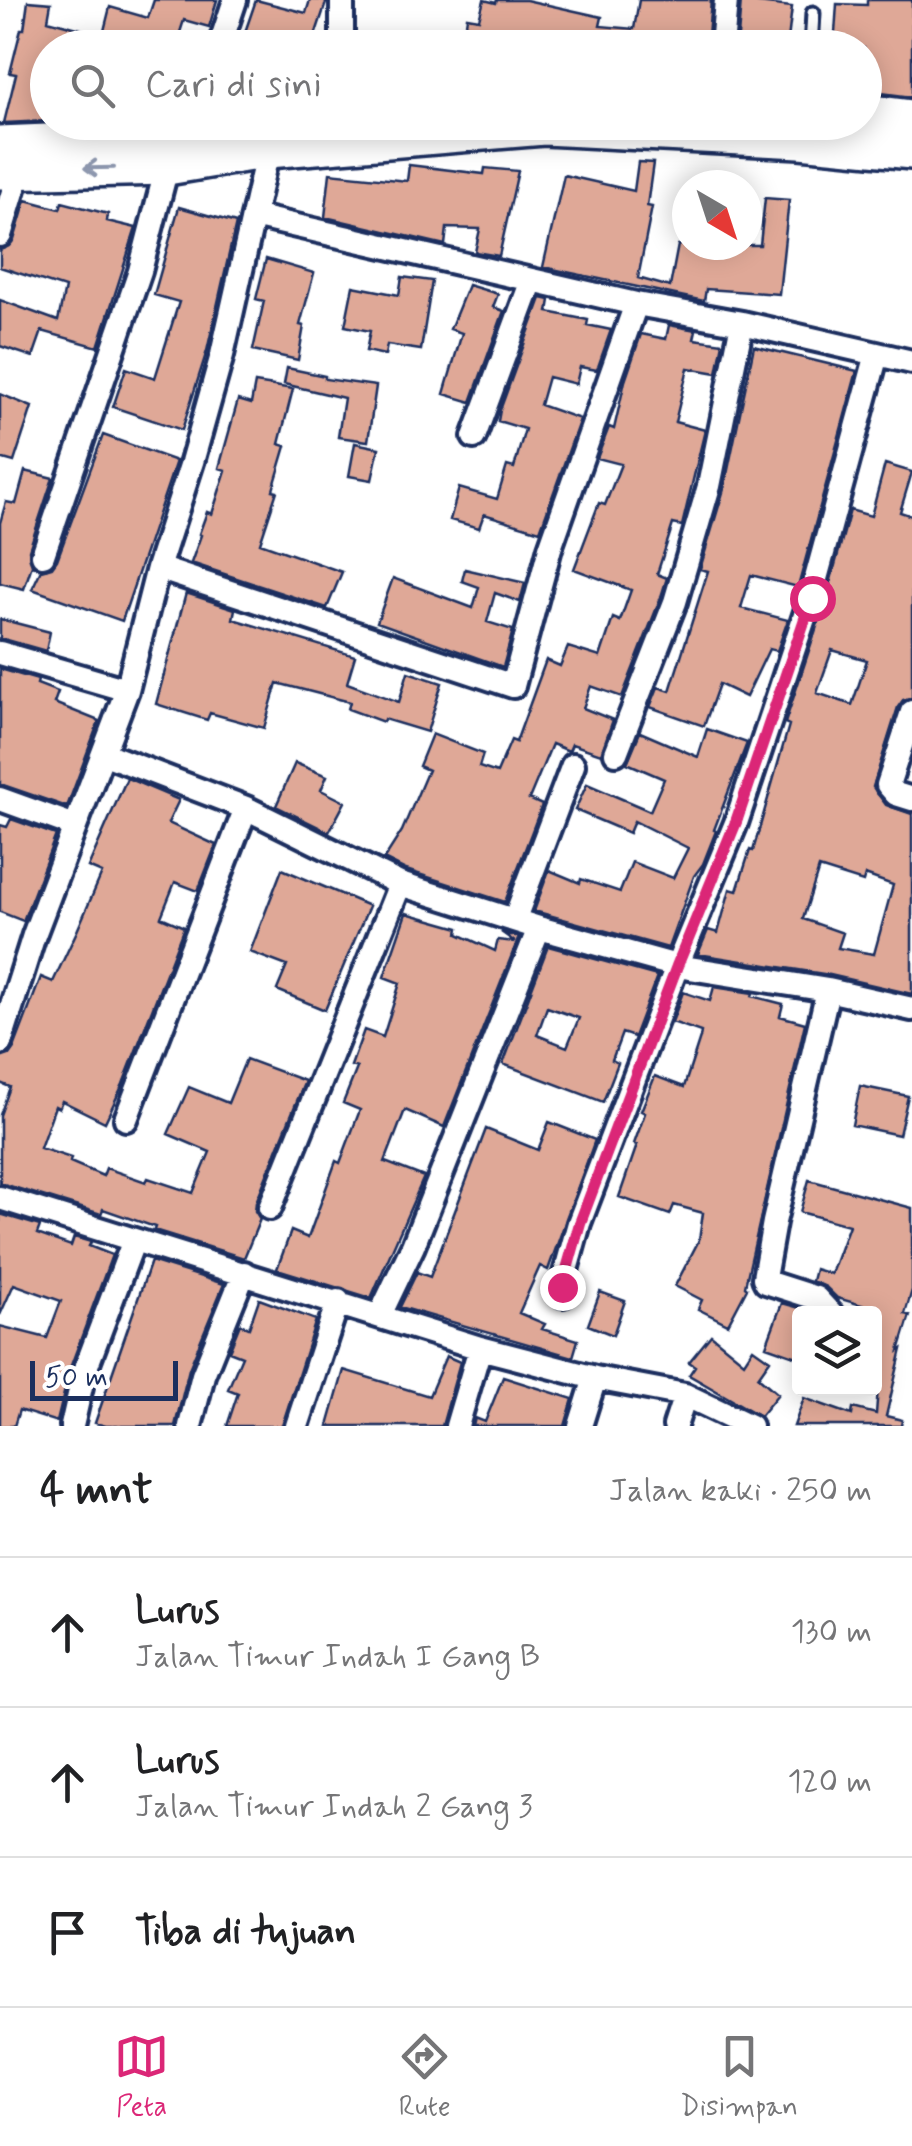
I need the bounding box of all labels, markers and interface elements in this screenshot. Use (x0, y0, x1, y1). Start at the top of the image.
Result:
search box (30, 30, 882, 140)
icon: search (65, 58, 120, 113)
text: Cari di sini (145, 61, 322, 110)
one-way arrow (83, 159, 115, 178)
north arrow (672, 170, 762, 260)
route start (790, 576, 836, 622)
route end (540, 1265, 586, 1311)
map controls (792, 1306, 882, 1396)
button: layers (792, 1306, 882, 1396)
scale bar (30, 1356, 178, 1400)
text: 50 m (45, 1360, 108, 1397)
text: 4 mnt (40, 1464, 152, 1519)
text: Jalan kaki · 250 m (609, 1470, 872, 1512)
text: Lurus (135, 1587, 219, 1636)
icon: ahead (40, 1605, 95, 1660)
text: 130 m (791, 1611, 872, 1653)
text: Jalan Timur Indah I Gang B (135, 1636, 540, 1678)
text: Lurus (135, 1737, 219, 1786)
icon: ahead (40, 1755, 95, 1810)
text: 120 m (787, 1761, 872, 1803)
text: Jalan Timur Indah 2 Gang 3 (135, 1786, 533, 1828)
icon: arrive (40, 1905, 95, 1960)
text: Tiba di tujuan (135, 1908, 356, 1957)
tab: Peta (114, 2029, 169, 2126)
tab: Rute (397, 2029, 452, 2126)
tab: Disimpan (680, 2029, 798, 2126)

